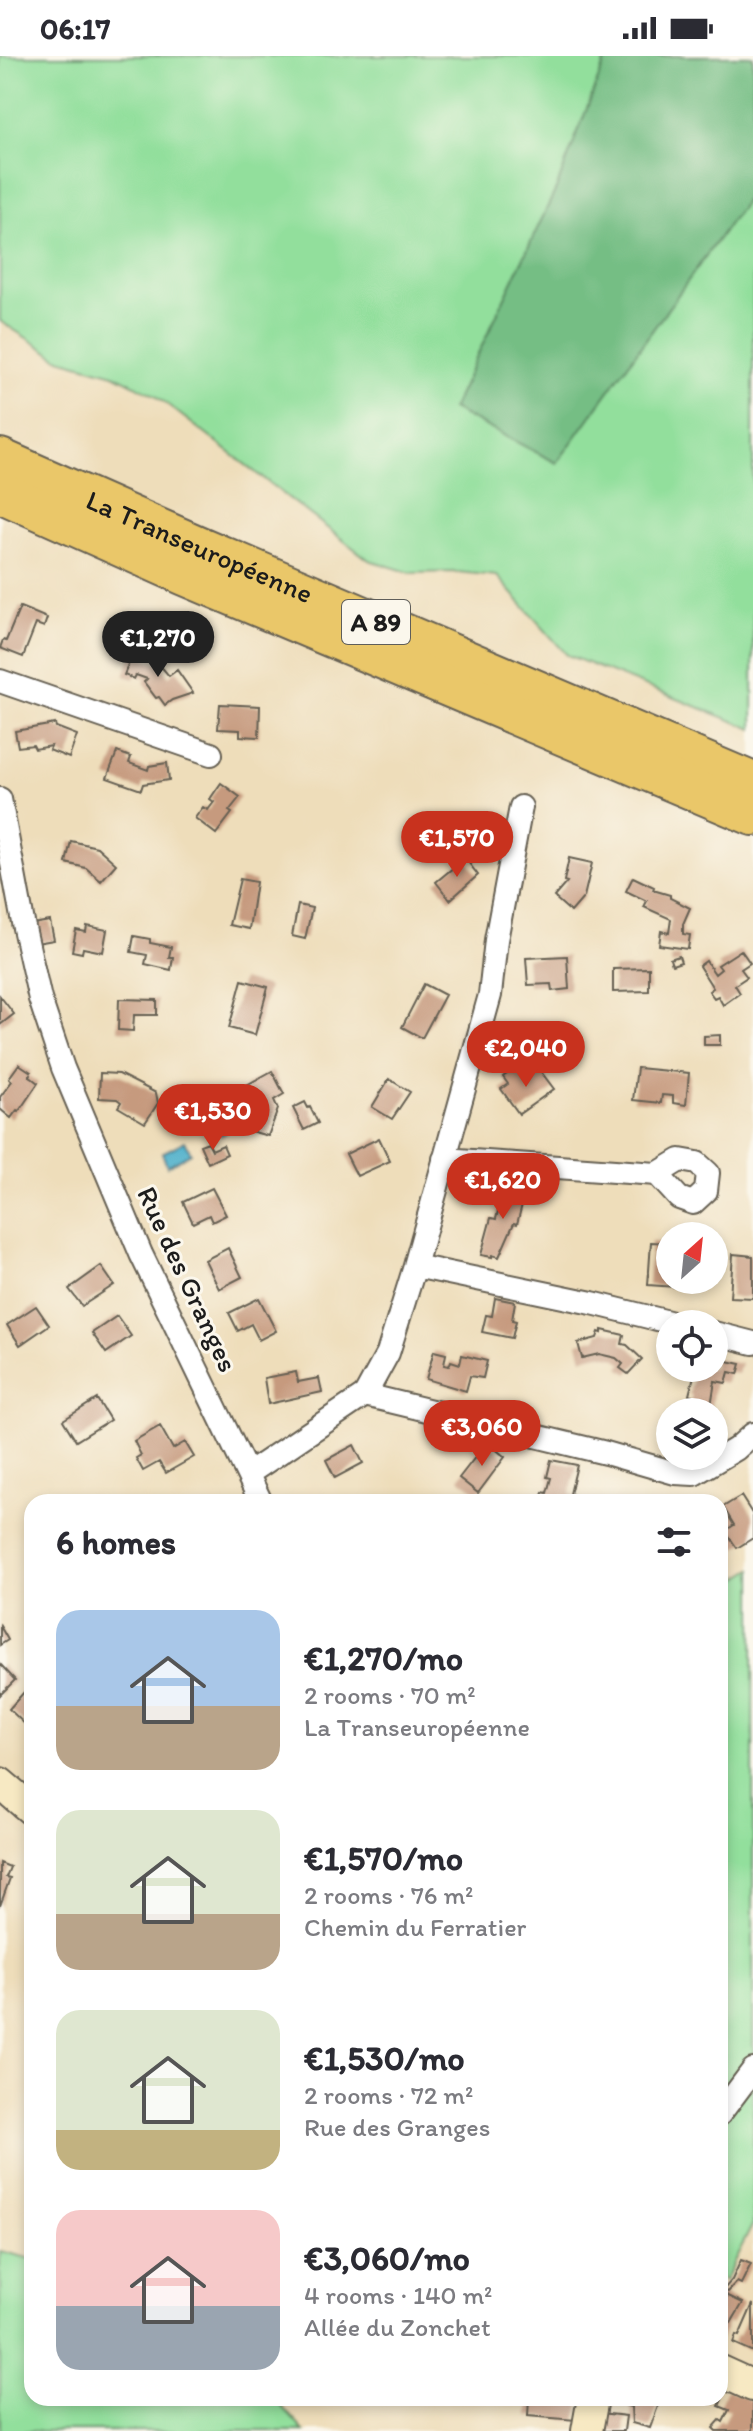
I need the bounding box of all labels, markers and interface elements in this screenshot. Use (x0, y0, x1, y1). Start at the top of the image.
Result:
text: 06:17 (40, 10, 111, 47)
street label: La Transeuropéenne (81, 482, 318, 610)
road number: A 89 (342, 600, 410, 644)
pin: €1,270 (93, 611, 223, 679)
text: €1,270 (120, 621, 196, 653)
pin: €1,570 (392, 811, 522, 879)
text: €1,570 (419, 821, 495, 853)
pin: €2,040 (461, 1021, 591, 1089)
text: €2,040 (485, 1031, 567, 1063)
pin: €1,530 (148, 1084, 278, 1152)
text: €1,530 (175, 1094, 251, 1126)
pin: €1,620 (438, 1153, 568, 1221)
text: €1,620 (465, 1163, 541, 1195)
street label: Rue des Granges (130, 1181, 246, 1377)
north arrow (656, 1222, 728, 1294)
map controls (656, 1222, 728, 1470)
button: locate (656, 1310, 728, 1382)
button: layers (656, 1398, 728, 1470)
pin: €3,060 (417, 1400, 547, 1468)
text: €3,060 (442, 1410, 522, 1442)
icon: filters (652, 1520, 696, 1564)
text: 6 homes (56, 1522, 176, 1563)
text: €1,270/mo (304, 1638, 463, 1679)
icon: home (120, 1642, 216, 1738)
text: 2 rooms · 70 m² (304, 1679, 476, 1711)
text: La Transeuropéenne (304, 1711, 530, 1743)
text: €1,570/mo (304, 1838, 463, 1879)
icon: home (120, 1842, 216, 1938)
text: 2 rooms · 76 m² (304, 1879, 473, 1911)
text: Chemin du Ferratier (304, 1911, 526, 1943)
text: €1,530/mo (304, 2038, 465, 2079)
icon: home (120, 2042, 216, 2138)
text: 2 rooms · 72 m² (304, 2079, 473, 2111)
text: Rue des Granges (304, 2111, 490, 2143)
text: €3,060/mo (304, 2238, 470, 2279)
icon: home (120, 2242, 216, 2338)
text: 4 rooms · 140 m² (304, 2279, 492, 2311)
text: Allée du Zonchet (304, 2311, 491, 2343)

